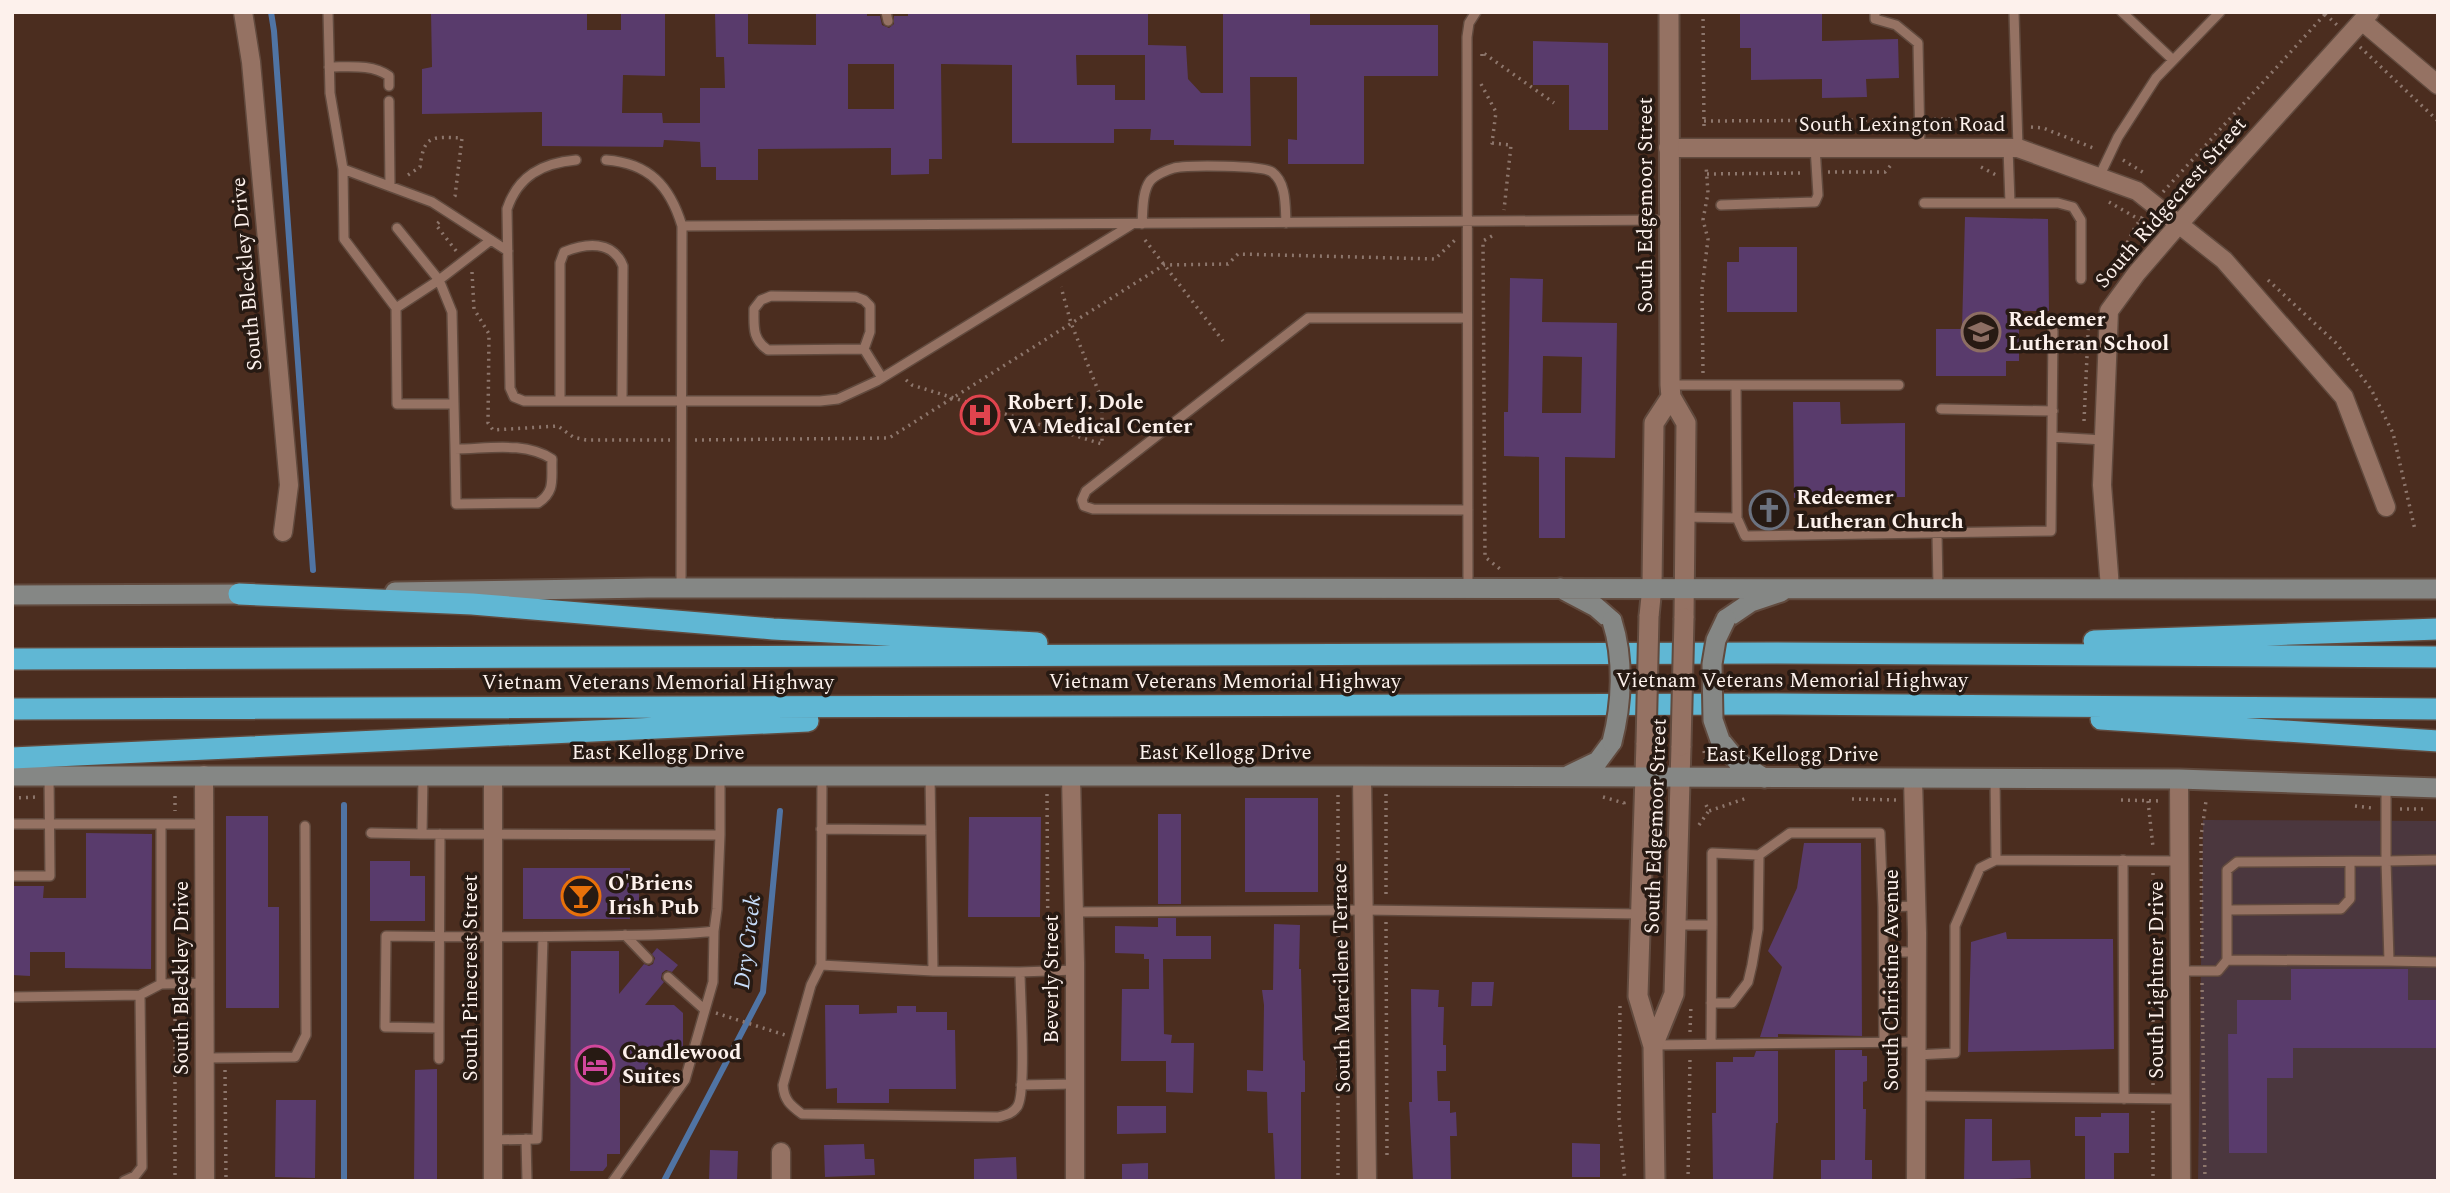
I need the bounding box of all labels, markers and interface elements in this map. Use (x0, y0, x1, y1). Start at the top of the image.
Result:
street label: South Edgemoor Street (1630, 97, 1662, 313)
street label: South Lexington Road (1799, 109, 2005, 141)
street label: South Ridgecrest Street (2087, 110, 2255, 296)
street label: South Bleckley Drive (223, 176, 271, 372)
place label: Redeemer Lutheran School (2008, 304, 2169, 360)
school or university icon: Redeemer Lutheran School (1960, 311, 2002, 353)
place label: Robert J. Dole VA Medical Center (1007, 387, 1192, 443)
hospital icon: Robert J. Dole VA Medical Center (959, 394, 1001, 436)
place label: Redeemer Lutheran Church (1796, 482, 1964, 538)
church icon: Redeemer Lutheran Church (1748, 489, 1790, 531)
street label: Vietnam Veterans Memorial Highway (1616, 665, 1969, 697)
street label: Vietnam Veterans Memorial Highway (1049, 666, 1402, 698)
street label: Vietnam Veterans Memorial Highway (482, 667, 835, 699)
street label: South Edgemoor Street (1636, 718, 1676, 934)
street label: East Kellogg Drive (571, 737, 745, 769)
street label: East Kellogg Drive (1138, 737, 1312, 769)
street label: East Kellogg Drive (1705, 739, 1879, 771)
street label: South Marcilene Terrace (1324, 863, 1360, 1093)
place label: O'Briens Irish Pub (608, 868, 699, 924)
street label: South Christine Avenue (1876, 869, 1908, 1091)
street label: South Pinecrest Street (455, 874, 487, 1082)
bar icon: O'Briens Irish Pub (560, 875, 602, 917)
street label: South Bleckley Drive (166, 881, 198, 1075)
street label: South Lightner Drive (2141, 881, 2173, 1079)
water label: Dry Creek (725, 893, 771, 991)
street label: Beverly Street (1036, 914, 1068, 1044)
place label: Candlewood Suites (622, 1037, 741, 1093)
hotel icon: Candlewood Suites (574, 1044, 616, 1086)

